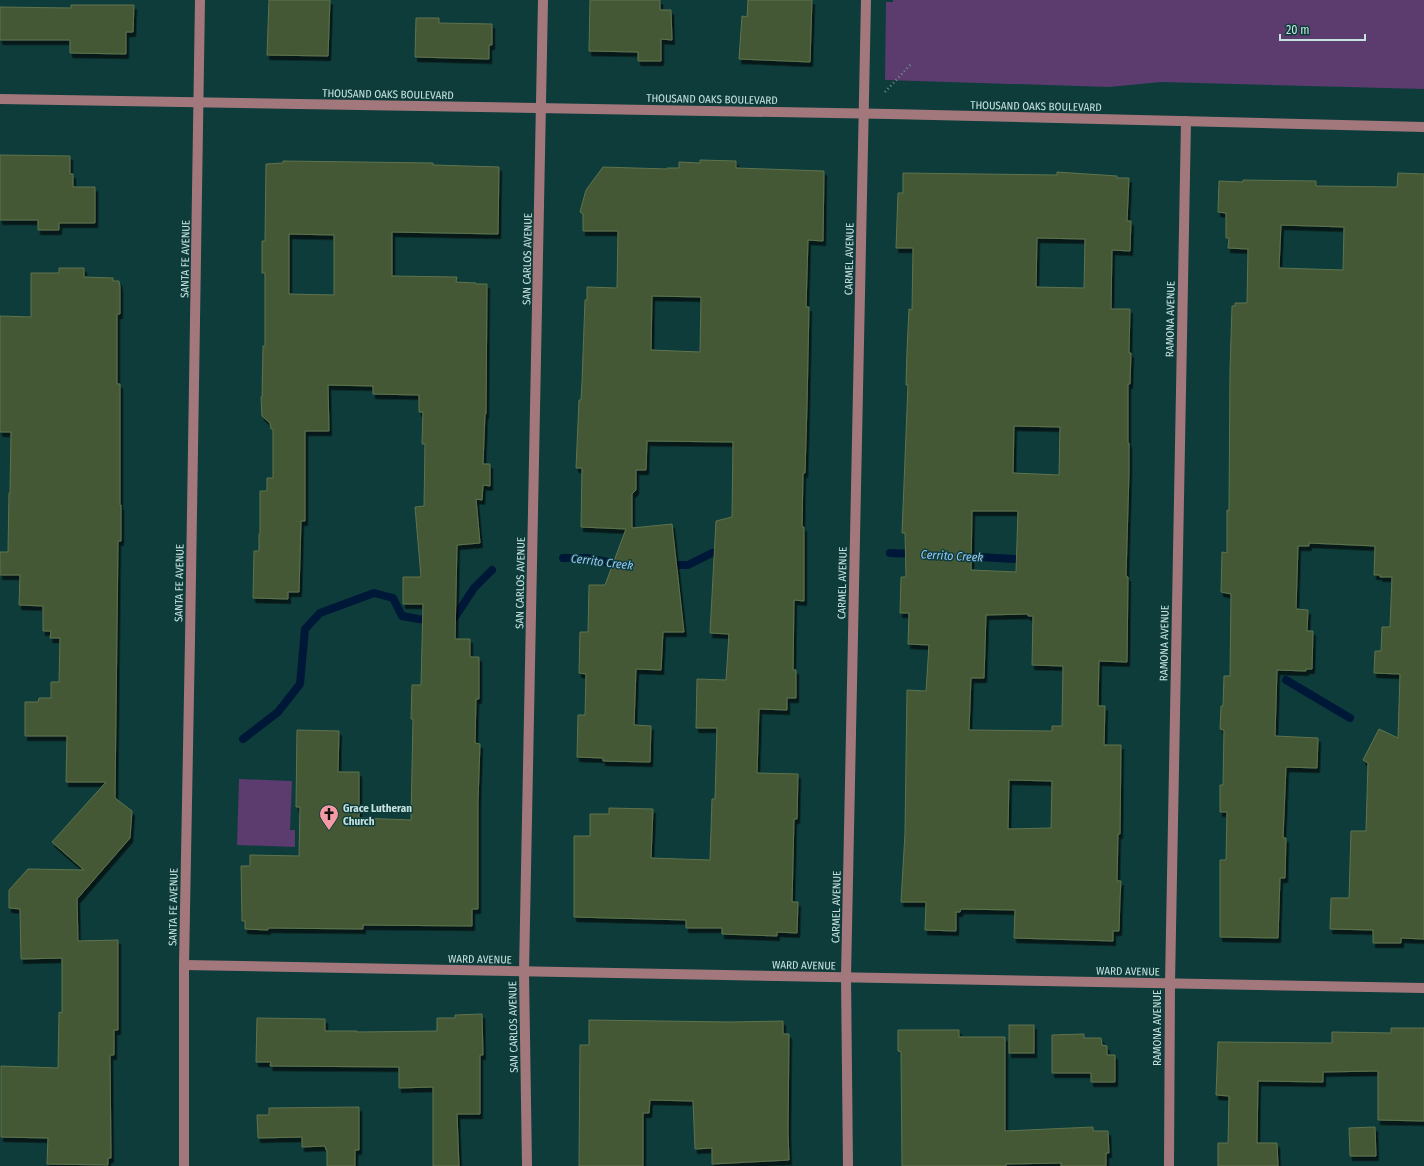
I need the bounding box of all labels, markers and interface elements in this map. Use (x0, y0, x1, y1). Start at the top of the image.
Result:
scale bar (1280, 16, 1365, 42)
text: 20 m (1286, 23, 1310, 37)
street label: THOUSAND OAKS BOULEVARD (322, 87, 454, 102)
street label: THOUSAND OAKS BOULEVARD (646, 92, 778, 107)
street label: THOUSAND OAKS BOULEVARD (970, 99, 1102, 114)
street label: SAN CARLOS AVENUE (520, 213, 535, 305)
street label: SANTA FE AVENUE (178, 220, 193, 298)
street label: CARMEL AVENUE (842, 223, 857, 295)
street label: RAMONA AVENUE (1163, 281, 1178, 357)
street label: SAN CARLOS AVENUE (513, 537, 528, 629)
street label: SANTA FE AVENUE (172, 544, 187, 622)
street label: CARMEL AVENUE (835, 547, 850, 619)
water label: Cerrito Creek (920, 547, 984, 565)
water label: Cerrito Creek (570, 551, 634, 573)
street label: RAMONA AVENUE (1157, 605, 1172, 681)
place label: Grace Lutheran Church (343, 802, 412, 828)
church icon: Grace Lutheran Church (318, 803, 340, 831)
street label: SANTA FE AVENUE (166, 868, 181, 946)
street label: CARMEL AVENUE (829, 871, 844, 943)
street label: WARD AVENUE (448, 952, 512, 967)
street label: WARD AVENUE (772, 958, 836, 973)
street label: WARD AVENUE (1096, 964, 1160, 979)
street label: SAN CARLOS AVENUE (506, 981, 521, 1073)
street label: RAMONA AVENUE (1151, 990, 1164, 1066)

